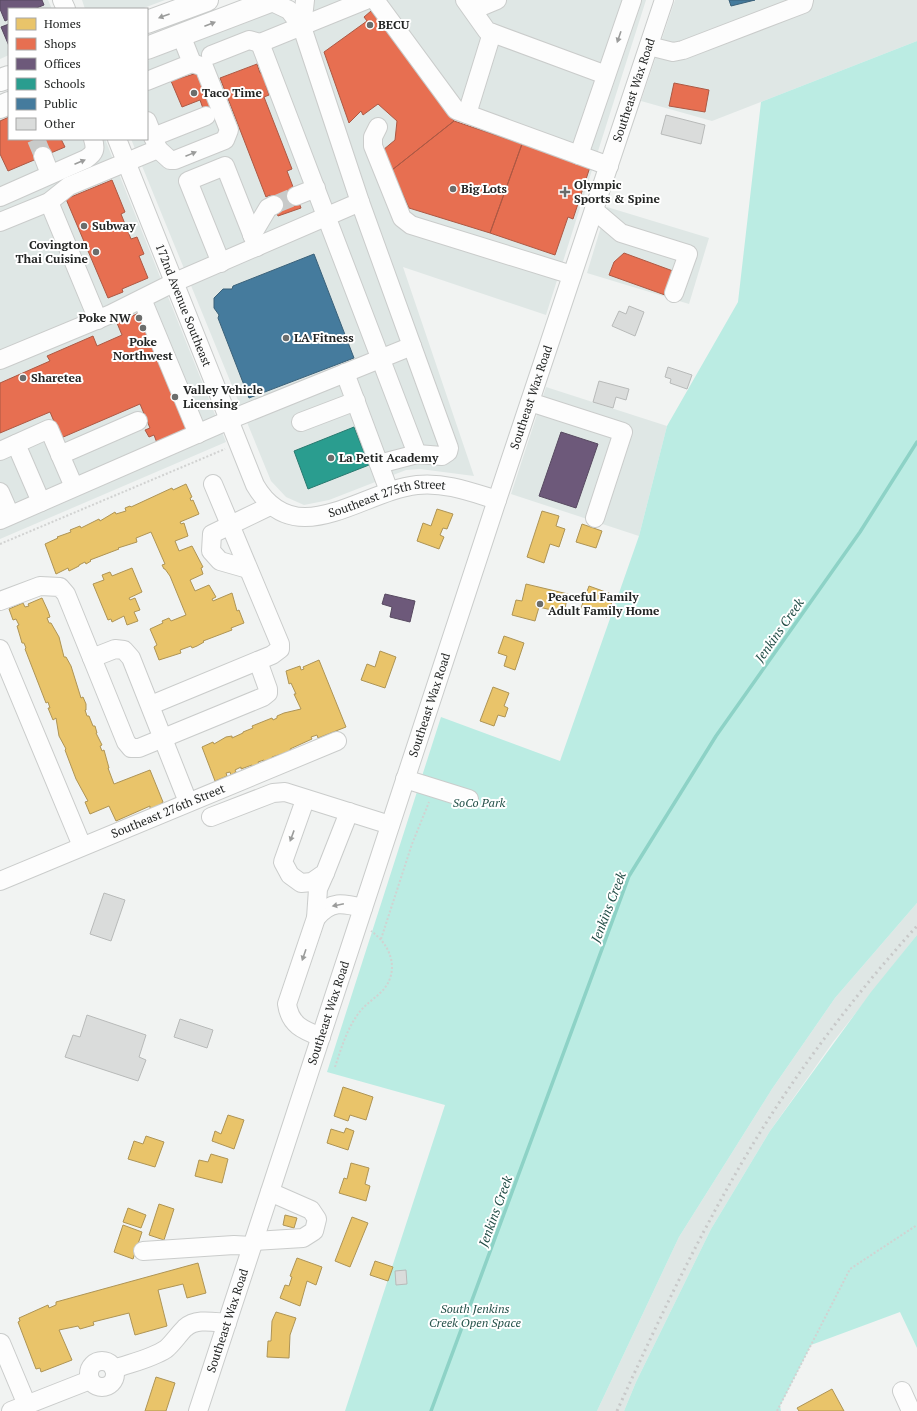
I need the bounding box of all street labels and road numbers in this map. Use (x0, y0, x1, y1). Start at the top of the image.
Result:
street label: Southeast Wax Road (609, 36, 658, 144)
street label: 172nd Avenue Southeast (153, 241, 215, 369)
street label: Southeast Wax Road (506, 343, 555, 451)
street label: Southeast 275th Street (327, 476, 448, 520)
street label: Southeast Wax Road (405, 651, 453, 759)
street label: Southeast 276th Street (109, 780, 228, 841)
street label: Southeast Wax Road (304, 958, 352, 1067)
street label: Southeast Wax Road (203, 1266, 251, 1375)

